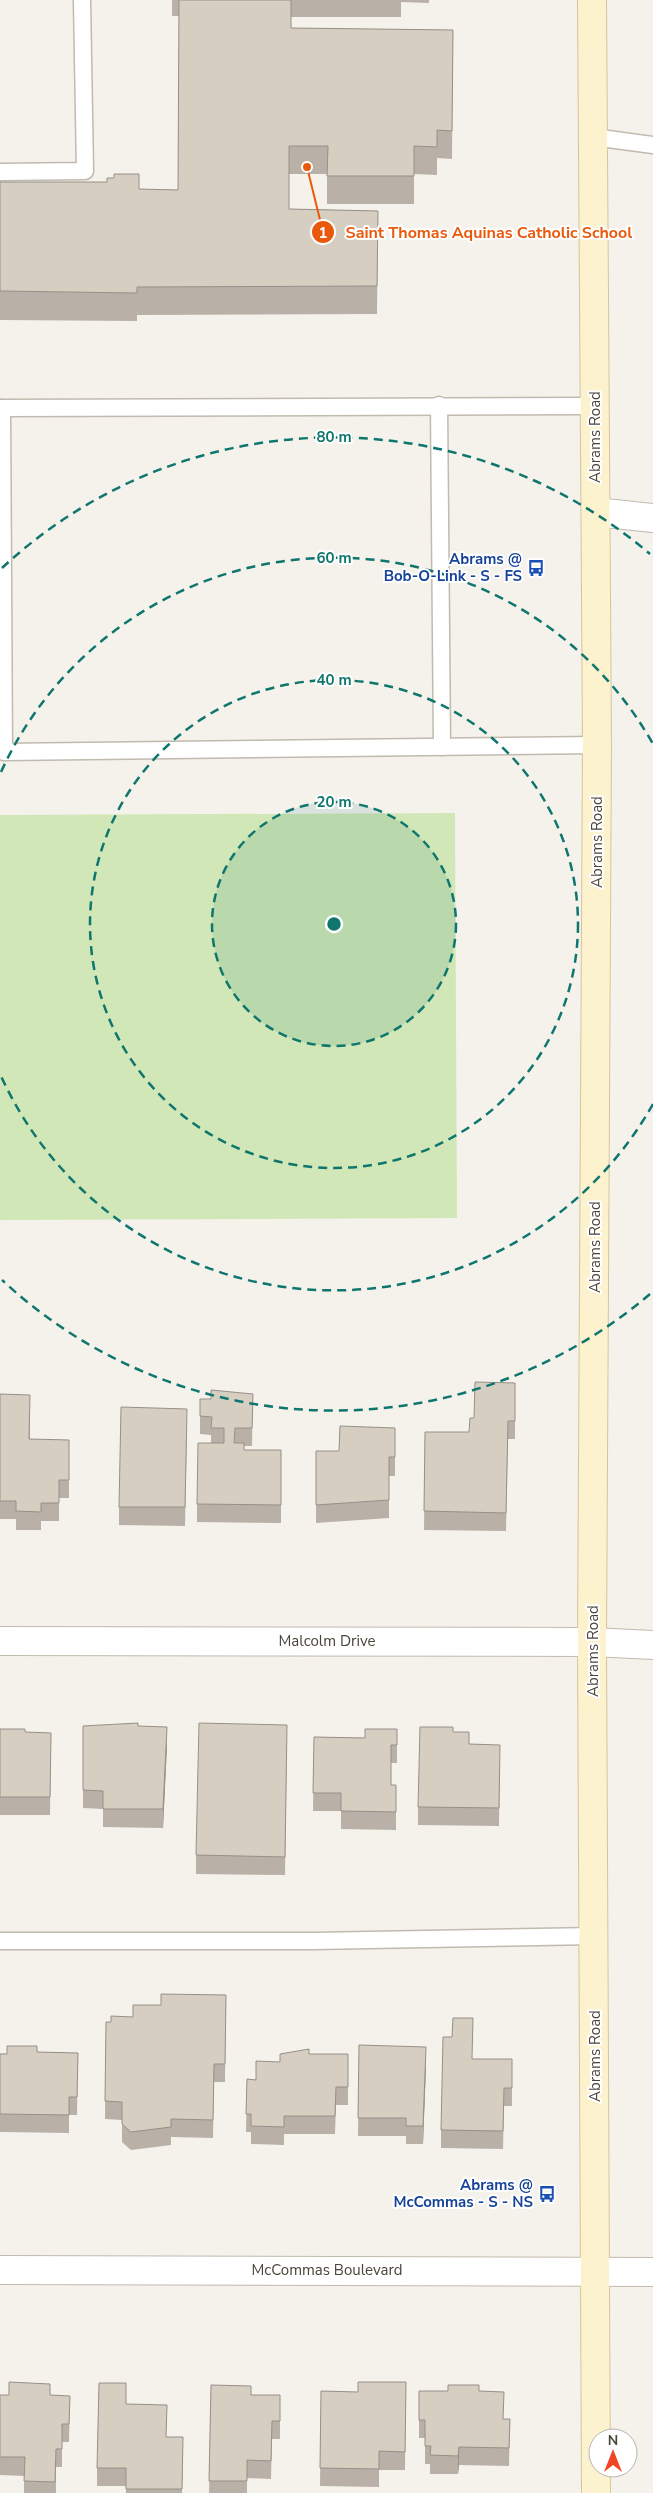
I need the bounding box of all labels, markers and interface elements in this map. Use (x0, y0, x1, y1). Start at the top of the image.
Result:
callout: Saint Thomas Aquinas Catholic School (311, 217, 643, 248)
text: Saint Thomas Aquinas Catholic School (346, 222, 632, 244)
text: 1 (318, 223, 328, 243)
street label: Abrams Road (585, 391, 605, 483)
text: 80 m (316, 427, 352, 447)
text: 60 m (316, 548, 352, 568)
place label: Abrams @ Bob-O-Link - S - FS (384, 549, 522, 586)
bus stop icon: Abrams @ Bob-O-Link - S - FS (526, 558, 546, 578)
text: 40 m (316, 670, 352, 690)
text: 20 m (316, 792, 352, 812)
street label: Abrams Road (587, 796, 607, 888)
centre of rings (325, 915, 343, 933)
street label: Abrams Road (585, 1201, 605, 1293)
street label: Abrams Road (583, 1605, 603, 1697)
street label: Malcolm Drive (279, 1631, 376, 1651)
street label: Abrams Road (585, 2010, 605, 2102)
place label: Abrams @ McCommas - S - NS (393, 2175, 533, 2212)
bus stop icon: Abrams @ McCommas - S - NS (537, 2184, 557, 2204)
street label: McCommas Boulevard (251, 2260, 403, 2280)
north arrow (588, 2428, 638, 2478)
text: N (608, 2431, 618, 2450)

